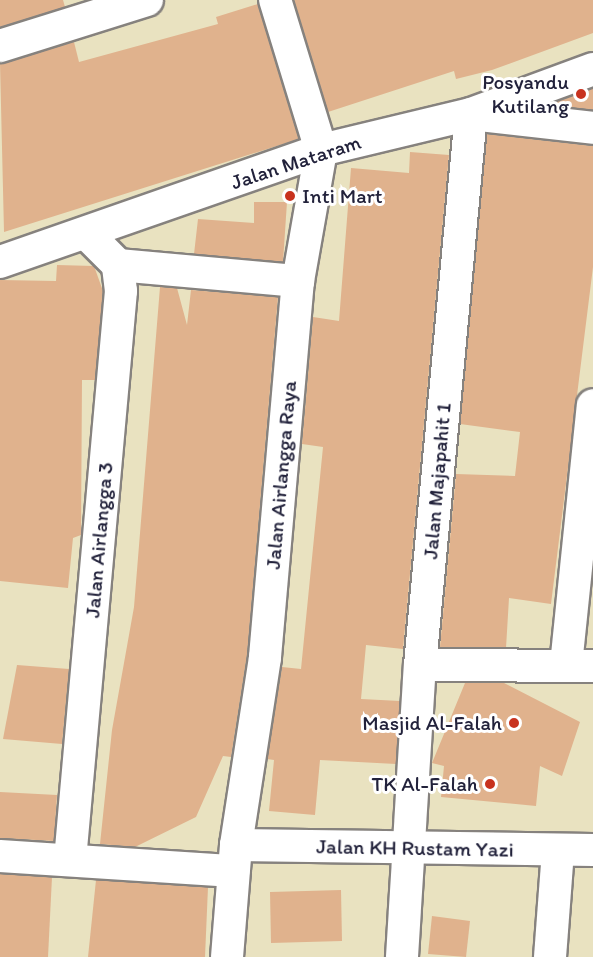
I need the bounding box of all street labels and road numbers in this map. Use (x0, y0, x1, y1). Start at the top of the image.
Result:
street label: Jalan Mataram (228, 129, 364, 195)
street label: Jalan Airlangga Raya (260, 380, 302, 570)
street label: Jalan Majapahit 1 (418, 402, 456, 560)
street label: Jalan Airlangga 3 (80, 461, 118, 619)
street label: Jalan KH Rustam Yazi (317, 834, 513, 862)

